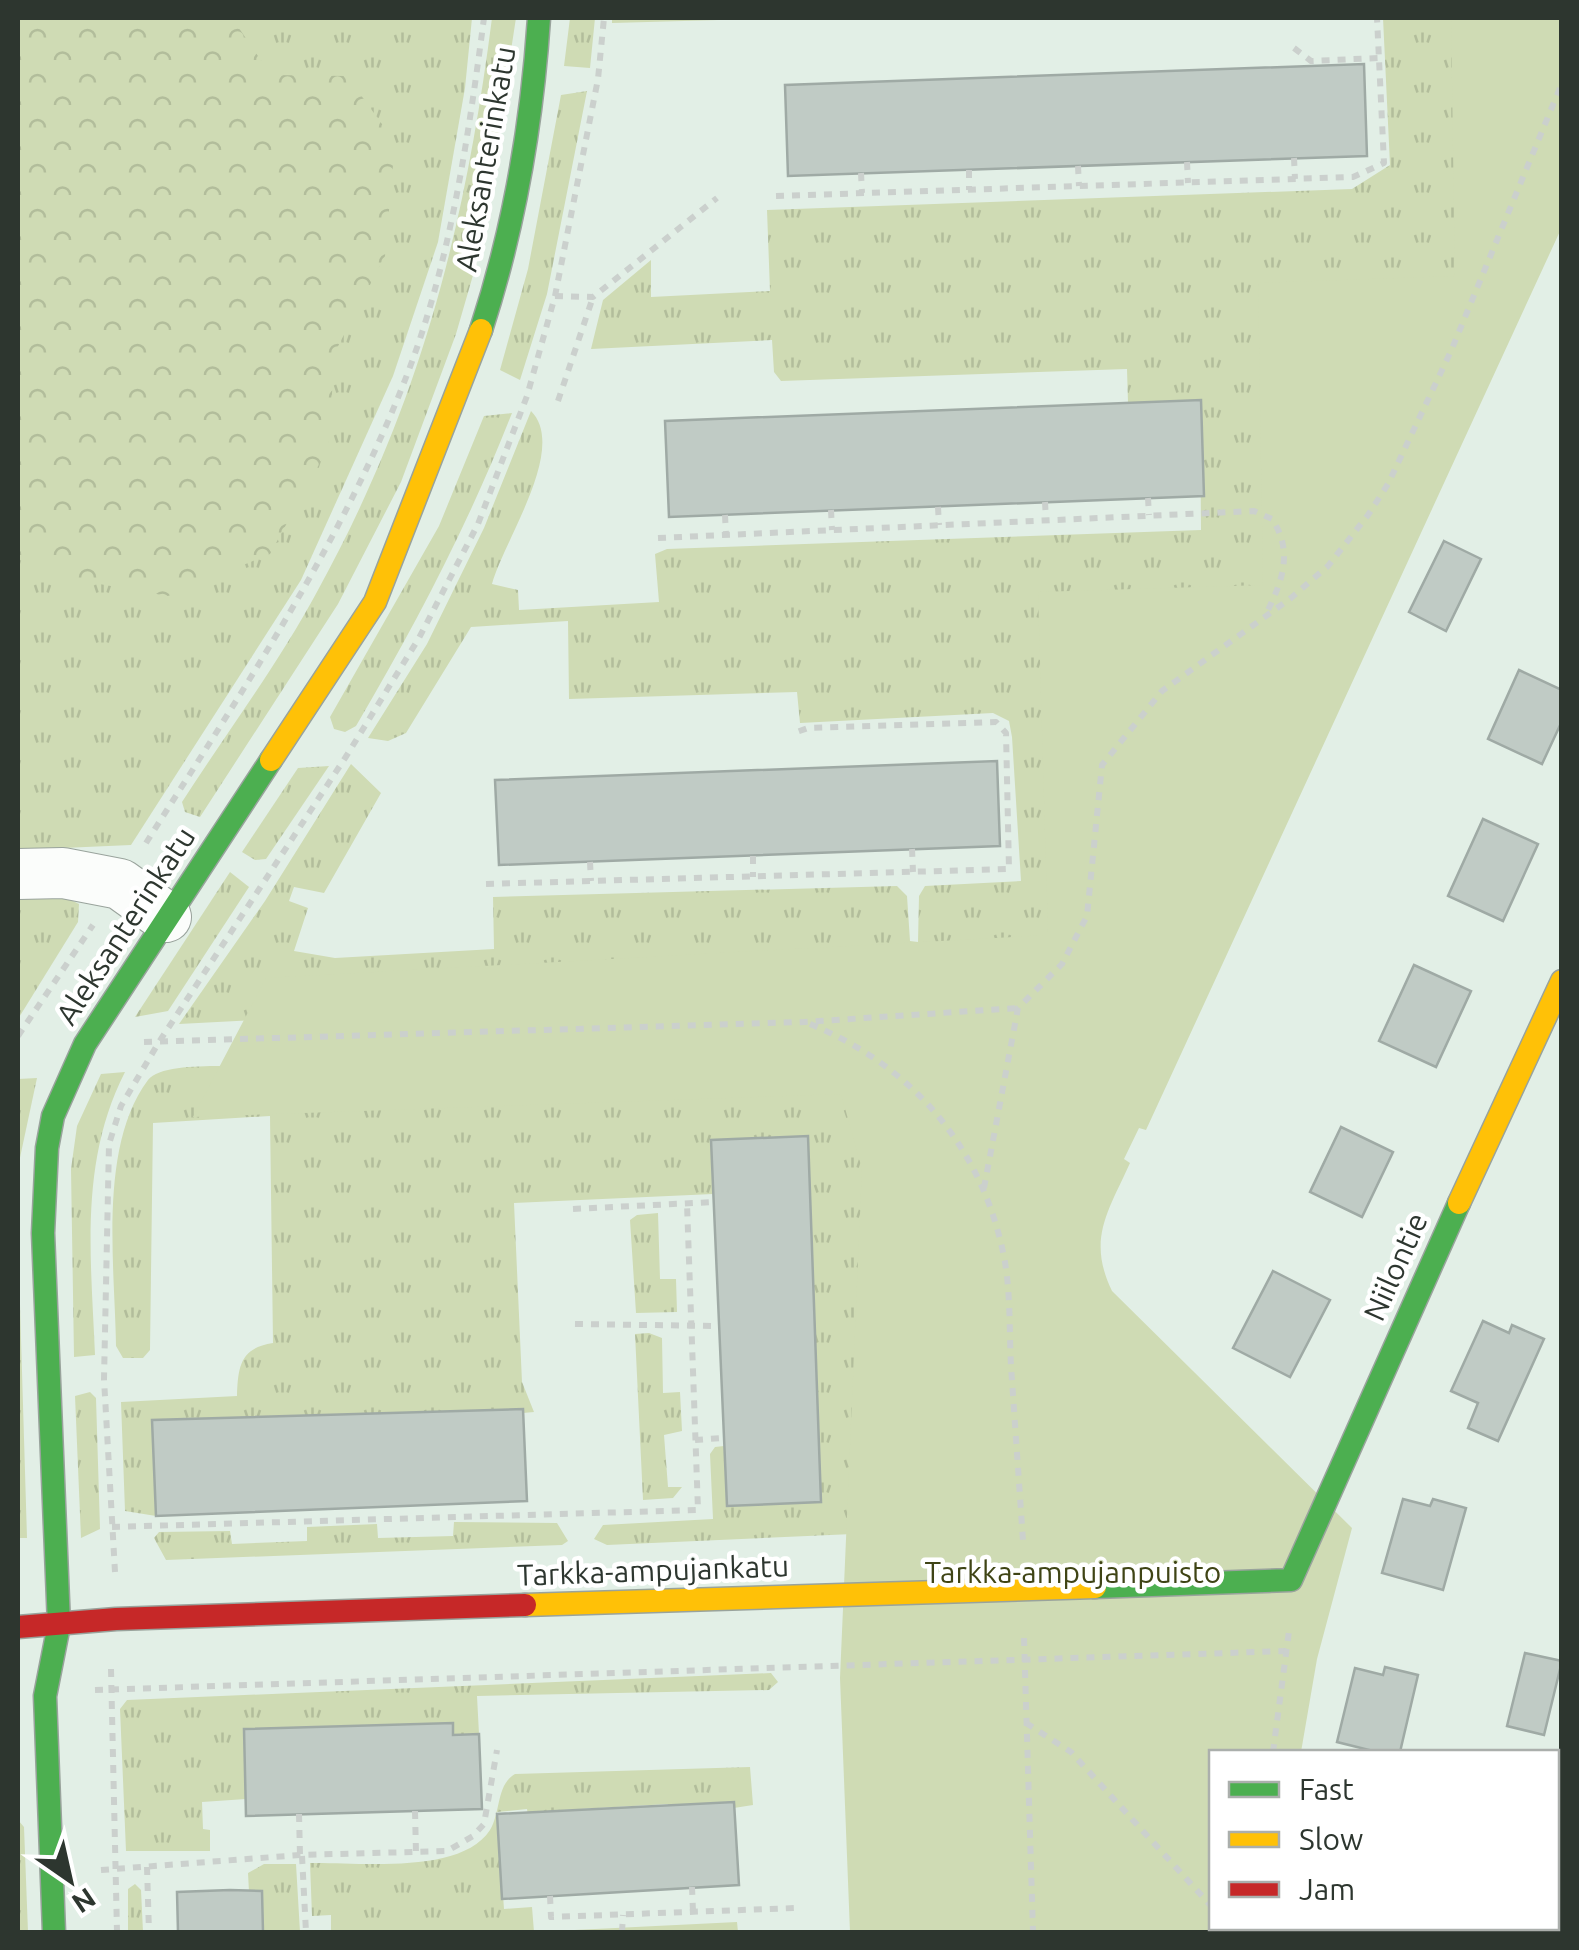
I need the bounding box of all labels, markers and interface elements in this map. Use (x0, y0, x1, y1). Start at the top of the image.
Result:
street label: Aleksanterinkatu (448, 44, 522, 274)
street label: Aleksanterinkatu (49, 821, 202, 1030)
street label: Niilontie (1356, 1208, 1434, 1326)
street label: Tarkka-ampujankatu (516, 1548, 789, 1592)
park label: Tarkka-ampujanpuisto (925, 1555, 1221, 1589)
legend (1209, 1750, 1559, 1930)
text: Fast (1299, 1772, 1354, 1806)
text: Slow (1299, 1822, 1363, 1856)
north arrow (20, 1830, 120, 1930)
text: Jam (1299, 1872, 1355, 1906)
text: N (67, 1882, 102, 1920)

